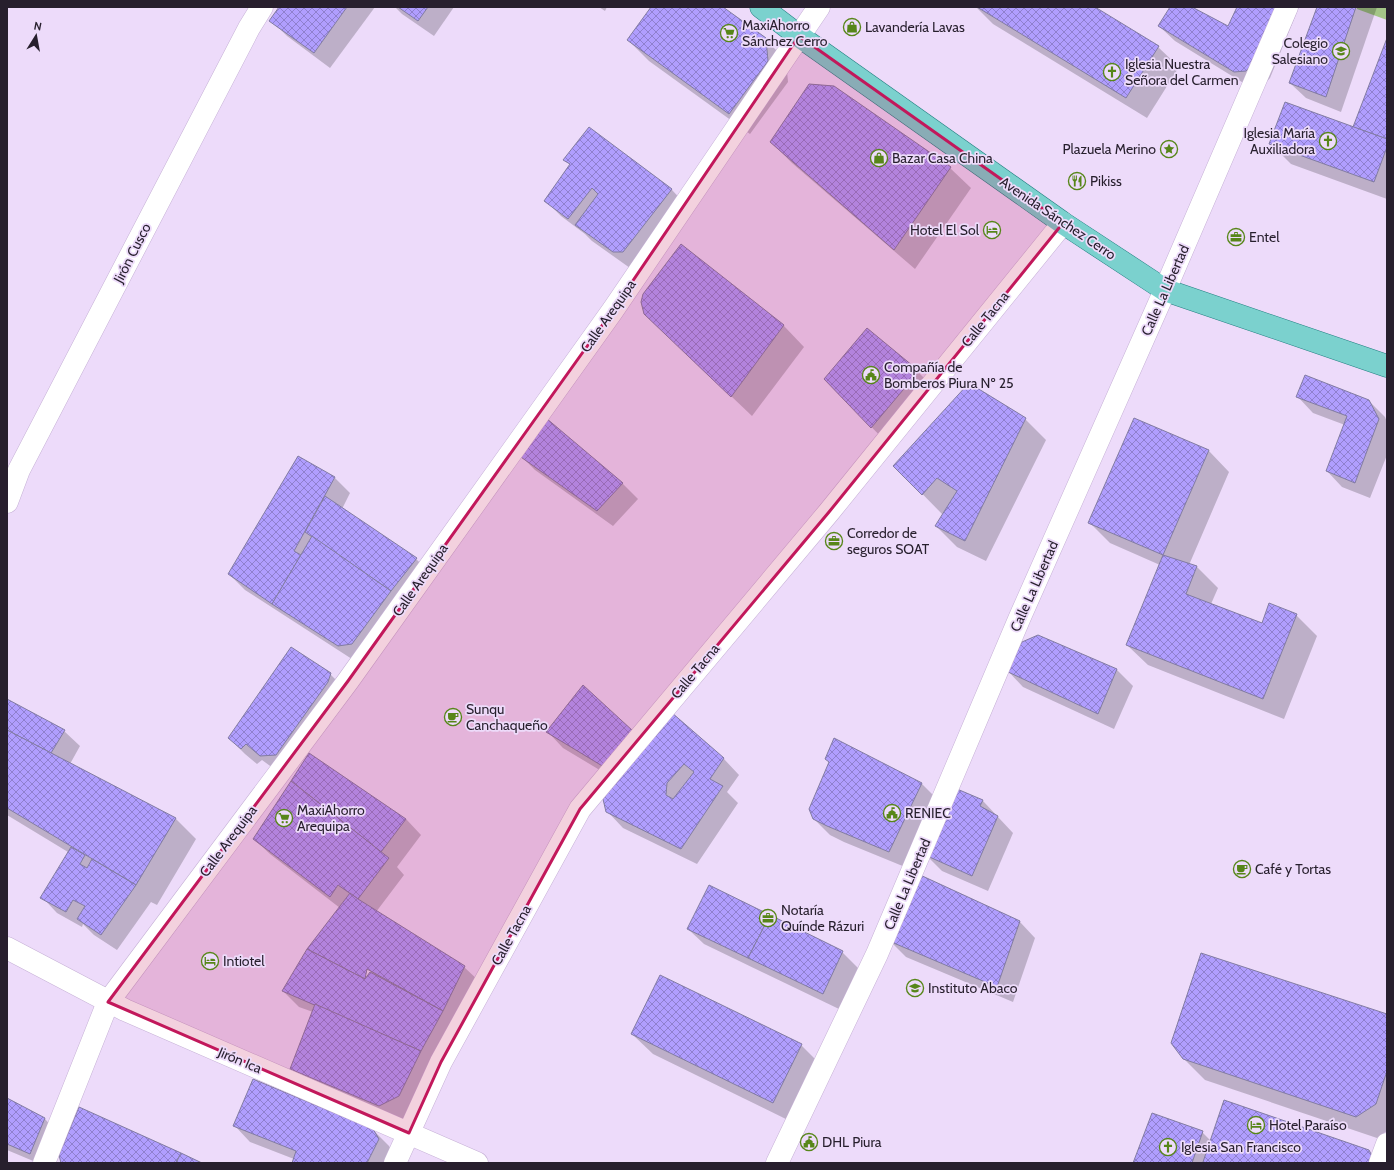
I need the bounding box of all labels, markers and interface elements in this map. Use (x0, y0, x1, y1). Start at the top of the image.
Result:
north arrow (16, 16, 56, 56)
place label: MaxiAhorro Sánchez Cerro (742, 16, 828, 50)
shop icon: Lavandería Lavas (842, 17, 862, 37)
place label: Lavandería Lavas (865, 18, 965, 36)
text: N (33, 19, 43, 34)
supermarket icon: MaxiAhorro Sánchez Cerro (719, 23, 739, 43)
place label: Colegio Salesiano (1272, 34, 1328, 68)
school or university icon: Colegio Salesiano (1331, 41, 1351, 61)
place label: Iglesia Nuestra Señora del Carmen (1125, 55, 1239, 89)
church icon: Iglesia Nuestra Señora del Carmen (1102, 62, 1122, 82)
place label: Iglesia María Auxiliadora (1244, 124, 1315, 158)
church icon: Iglesia María Auxiliadora (1318, 131, 1338, 151)
place icon: Plazuela Merino (1159, 139, 1179, 159)
place label: Plazuela Merino (1062, 140, 1156, 158)
shop icon: Bazar Casa China (869, 148, 889, 168)
place label: Bazar Casa China (892, 149, 993, 167)
restaurant icon: Pikiss (1067, 171, 1087, 191)
place label: Pikiss (1090, 172, 1122, 190)
street label: Avenida Sánchez Cerro (997, 173, 1120, 264)
street label: Jirón Cusco (109, 220, 155, 287)
hotel icon: Hotel El Sol (982, 220, 1002, 240)
place label: Hotel El Sol (910, 221, 980, 239)
office icon: Entel (1226, 227, 1246, 247)
place label: Entel (1249, 228, 1280, 246)
street label: Calle La Libertad (1137, 242, 1193, 338)
street label: Calle Arequipa (576, 276, 640, 356)
street label: Calle Tacna (957, 287, 1013, 350)
place label: Compañía de Bomberos Piura Nº 25 (884, 358, 1014, 392)
public building icon: Compañía de Bomberos Piura Nº 25 (861, 365, 881, 385)
place label: Corredor de seguros SOAT (847, 524, 930, 558)
office icon: Corredor de seguros SOAT (824, 531, 844, 551)
street label: Calle La Libertad (1006, 538, 1062, 634)
street label: Calle Arequipa (388, 540, 452, 620)
street label: Calle Tacna (667, 640, 723, 702)
place label: Sunqu Canchaqueño (466, 700, 548, 734)
cafe icon: Sunqu Canchaqueño (443, 707, 463, 727)
street label: Calle Arequipa (195, 801, 261, 880)
place label: MaxiAhorro Arequipa (297, 801, 365, 835)
public building icon: RENIEC (882, 803, 902, 823)
place label: RENIEC (905, 804, 951, 822)
supermarket icon: MaxiAhorro Arequipa (274, 808, 294, 828)
street label: Calle La Libertad (880, 836, 934, 932)
cafe icon: Café y Tortas (1232, 859, 1252, 879)
place label: Café y Tortas (1255, 860, 1331, 878)
street label: Calle Tacna (487, 901, 535, 968)
place label: Notaría Quínde Rázuri (781, 901, 864, 935)
office icon: Notaría Quínde Rázuri (758, 908, 778, 928)
hotel icon: Intiotel (200, 951, 220, 971)
place label: Intiotel (223, 952, 265, 970)
school or university icon: Instituto Abaco (905, 978, 925, 998)
place label: Instituto Abaco (928, 979, 1018, 997)
street label: Jirón Ica (214, 1042, 265, 1077)
hotel icon: Hotel Paraíso (1246, 1115, 1266, 1135)
place label: Hotel Paraíso (1269, 1116, 1347, 1134)
public building icon: DHL Piura (799, 1132, 819, 1152)
place label: DHL Piura (822, 1133, 882, 1151)
church icon: Iglesia San Francisco (1158, 1137, 1178, 1157)
place label: Iglesia San Francisco (1181, 1138, 1301, 1156)

